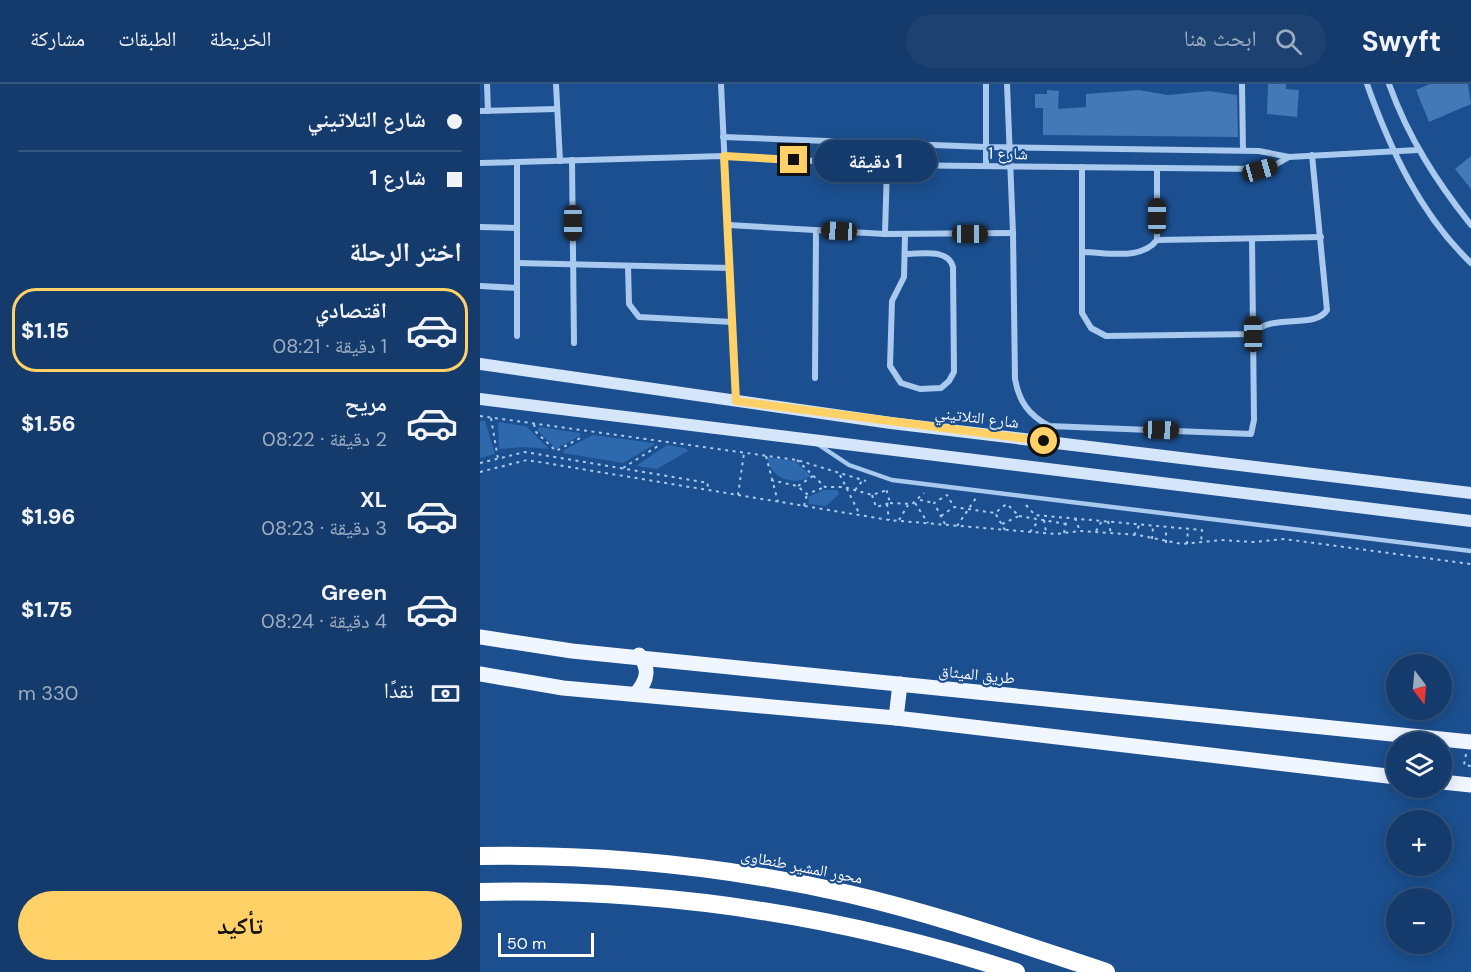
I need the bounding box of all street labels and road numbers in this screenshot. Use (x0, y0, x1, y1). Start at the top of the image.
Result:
street label: شارع 1 (988, 143, 1028, 164)
street label: شارع التلاتيني (934, 402, 1020, 435)
street label: طريق الميثاق (938, 660, 1016, 689)
street label: محور المشير طنطاوى (739, 844, 865, 889)

